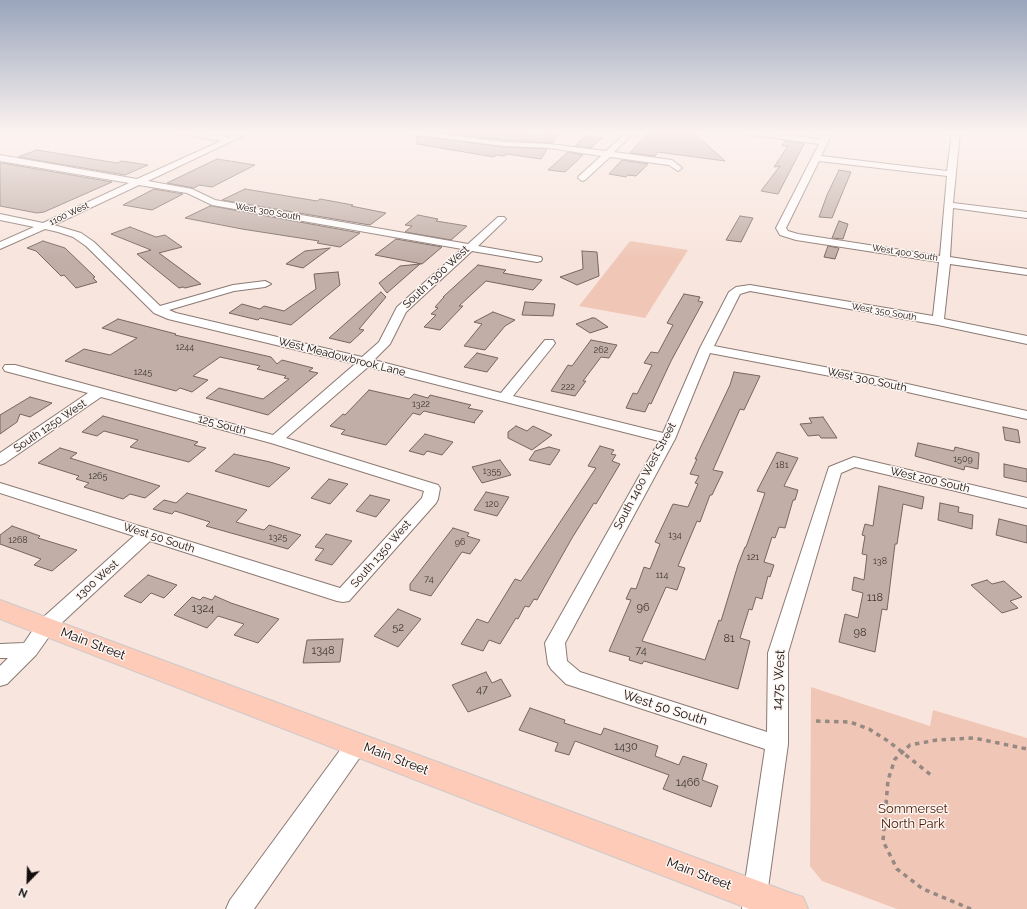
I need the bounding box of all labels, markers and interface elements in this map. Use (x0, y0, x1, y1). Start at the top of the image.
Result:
street label: 1100 West (47, 200, 91, 228)
street label: West 300 South (234, 201, 302, 223)
street label: West 400 South (871, 242, 939, 264)
street label: South 1300 West (400, 243, 472, 311)
street label: West 350 South (851, 301, 917, 323)
street label: West Meadowbrook Lane (277, 335, 407, 379)
house number: 1244 (176, 342, 194, 352)
house number: 262 (594, 345, 608, 355)
street label: West 300 South (826, 365, 908, 395)
house number: 1245 (134, 367, 152, 377)
house number: 222 (561, 382, 575, 392)
street label: South 1250 West (11, 397, 89, 455)
house number: 1322 (412, 399, 430, 409)
street label: 125 South (197, 412, 247, 438)
street label: South 1400 West Street (611, 420, 679, 532)
house number: 1509 (953, 454, 973, 464)
house number: 181 (775, 460, 789, 470)
street label: West 200 South (889, 464, 971, 496)
house number: 1355 (483, 466, 501, 476)
house number: 1265 (89, 471, 107, 481)
house number: 120 (485, 499, 499, 509)
street label: South 1350 West (348, 518, 414, 590)
street label: West 50 South (122, 520, 196, 556)
house number: 134 (668, 530, 682, 540)
house number: 1325 (269, 532, 287, 542)
house number: 1268 (8, 535, 28, 545)
house number: 96 (455, 537, 465, 547)
house number: 121 (747, 552, 759, 562)
house number: 138 (873, 556, 887, 566)
street label: 1300 West (73, 557, 121, 603)
house number: 114 (656, 570, 668, 580)
house number: 74 (424, 574, 434, 584)
house number: 118 (867, 591, 883, 605)
house number: 96 (636, 601, 650, 615)
house number: 1324 (192, 602, 214, 616)
house number: 52 (392, 621, 404, 635)
street label: Main Street (58, 624, 128, 664)
house number: 98 (854, 626, 866, 640)
house number: 81 (723, 632, 735, 646)
house number: 1348 (311, 644, 335, 658)
house number: 74 (635, 644, 647, 658)
street label: 1475 West (770, 649, 788, 711)
house number: 47 (476, 683, 488, 697)
street label: West 50 South (621, 687, 709, 729)
street label: Main Street (361, 739, 431, 779)
house number: 1430 (614, 740, 638, 754)
house number: 1466 (676, 776, 700, 790)
park label: Sommerset North Park (878, 801, 948, 832)
street label: Main Street (664, 854, 734, 894)
north arrow (8, 861, 48, 901)
text: N (17, 885, 30, 900)

